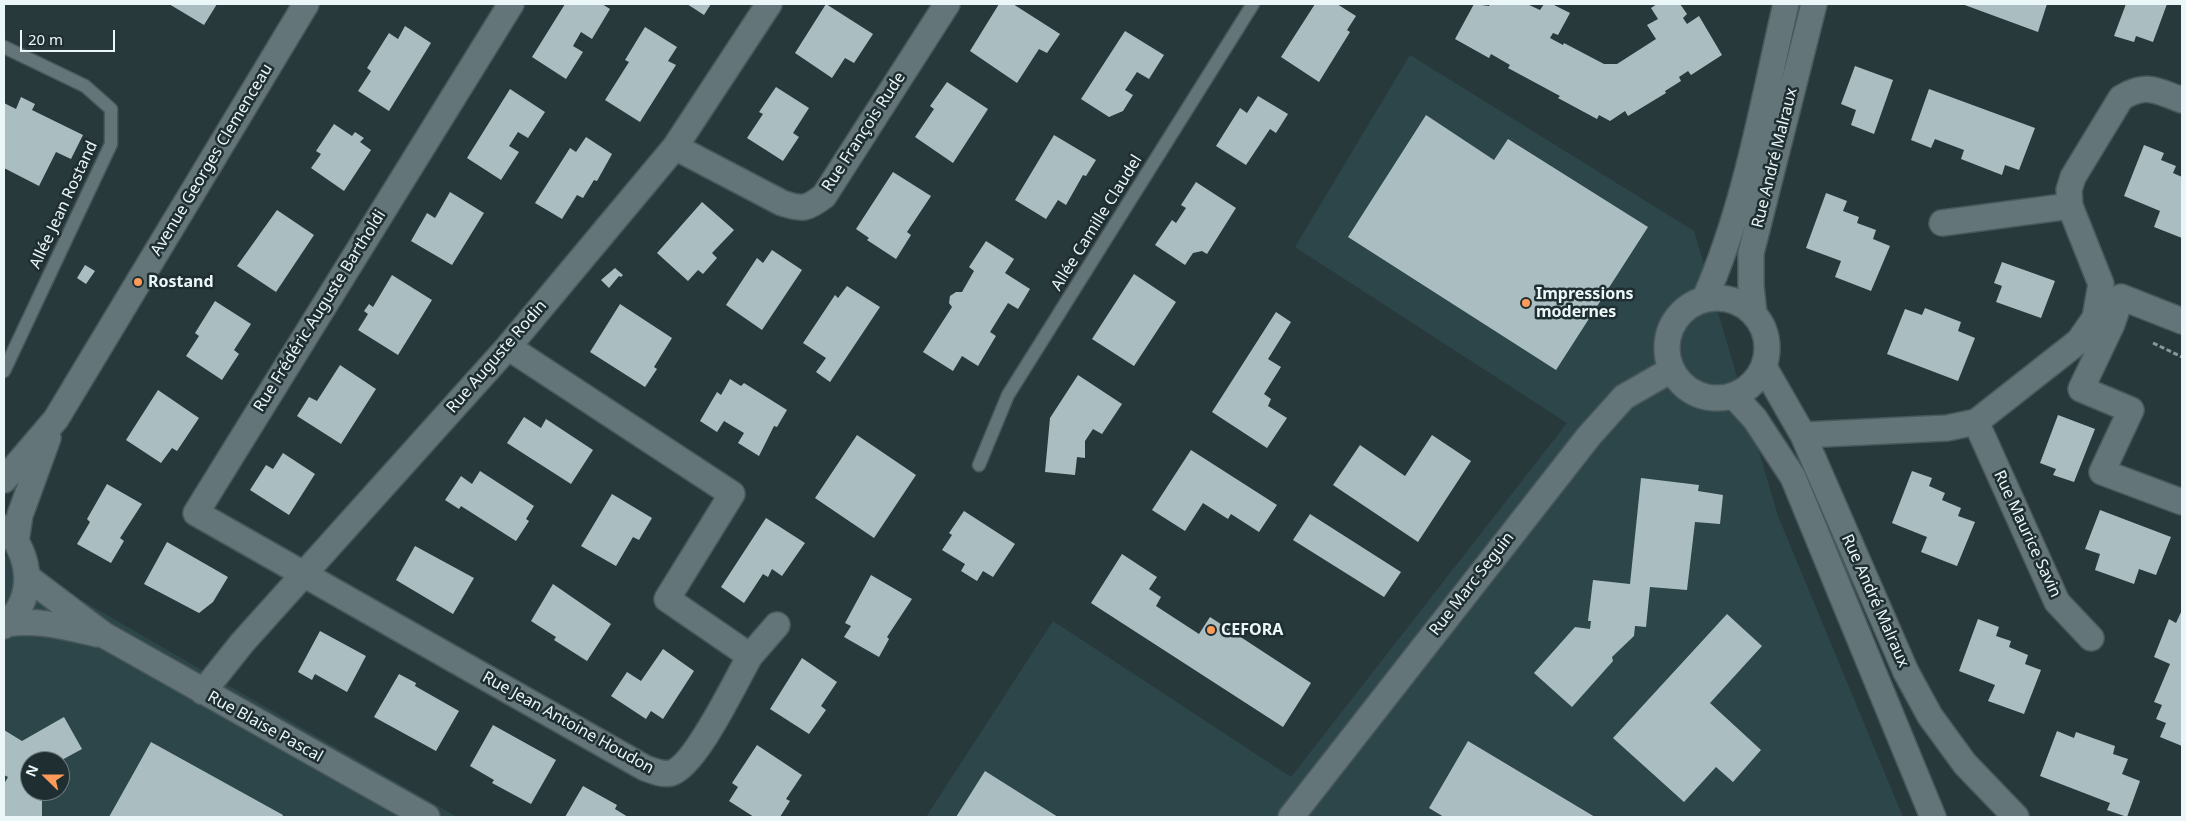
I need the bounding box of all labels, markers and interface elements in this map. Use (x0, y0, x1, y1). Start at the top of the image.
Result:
scale bar (22, 20, 118, 52)
text: 20 m (28, 29, 63, 49)
street label: Avenue Georges Clemenceau (147, 61, 277, 259)
street label: Rue François Rude (818, 69, 910, 195)
street label: Rue André Malraux (1748, 86, 1802, 230)
street label: Allée Jean Rostand (26, 138, 102, 272)
street label: Allée Camille Claudel (1047, 152, 1147, 294)
street label: Rue Frédéric Auguste Bartholdi (250, 207, 390, 415)
place label: Rostand (148, 272, 214, 292)
marker: Rostand (132, 276, 144, 288)
place label: Impressions modernes (1536, 284, 1634, 322)
street label: Rue Auguste Rodin (443, 297, 551, 417)
marker: Impressions modernes (1520, 297, 1532, 309)
street label: Rue Maurice Savin (1989, 467, 2065, 601)
street label: Rue Marc Seguin (1426, 528, 1518, 640)
street label: Rue André Malraux (1837, 531, 1913, 671)
place label: CEFORA (1221, 620, 1283, 640)
marker: CEFORA (1205, 624, 1217, 636)
street label: Rue Jean Antoine Houdon (479, 668, 657, 778)
street label: Rue Blaise Pascal (204, 687, 326, 767)
north arrow (20, 751, 70, 801)
text: N (21, 762, 42, 779)

